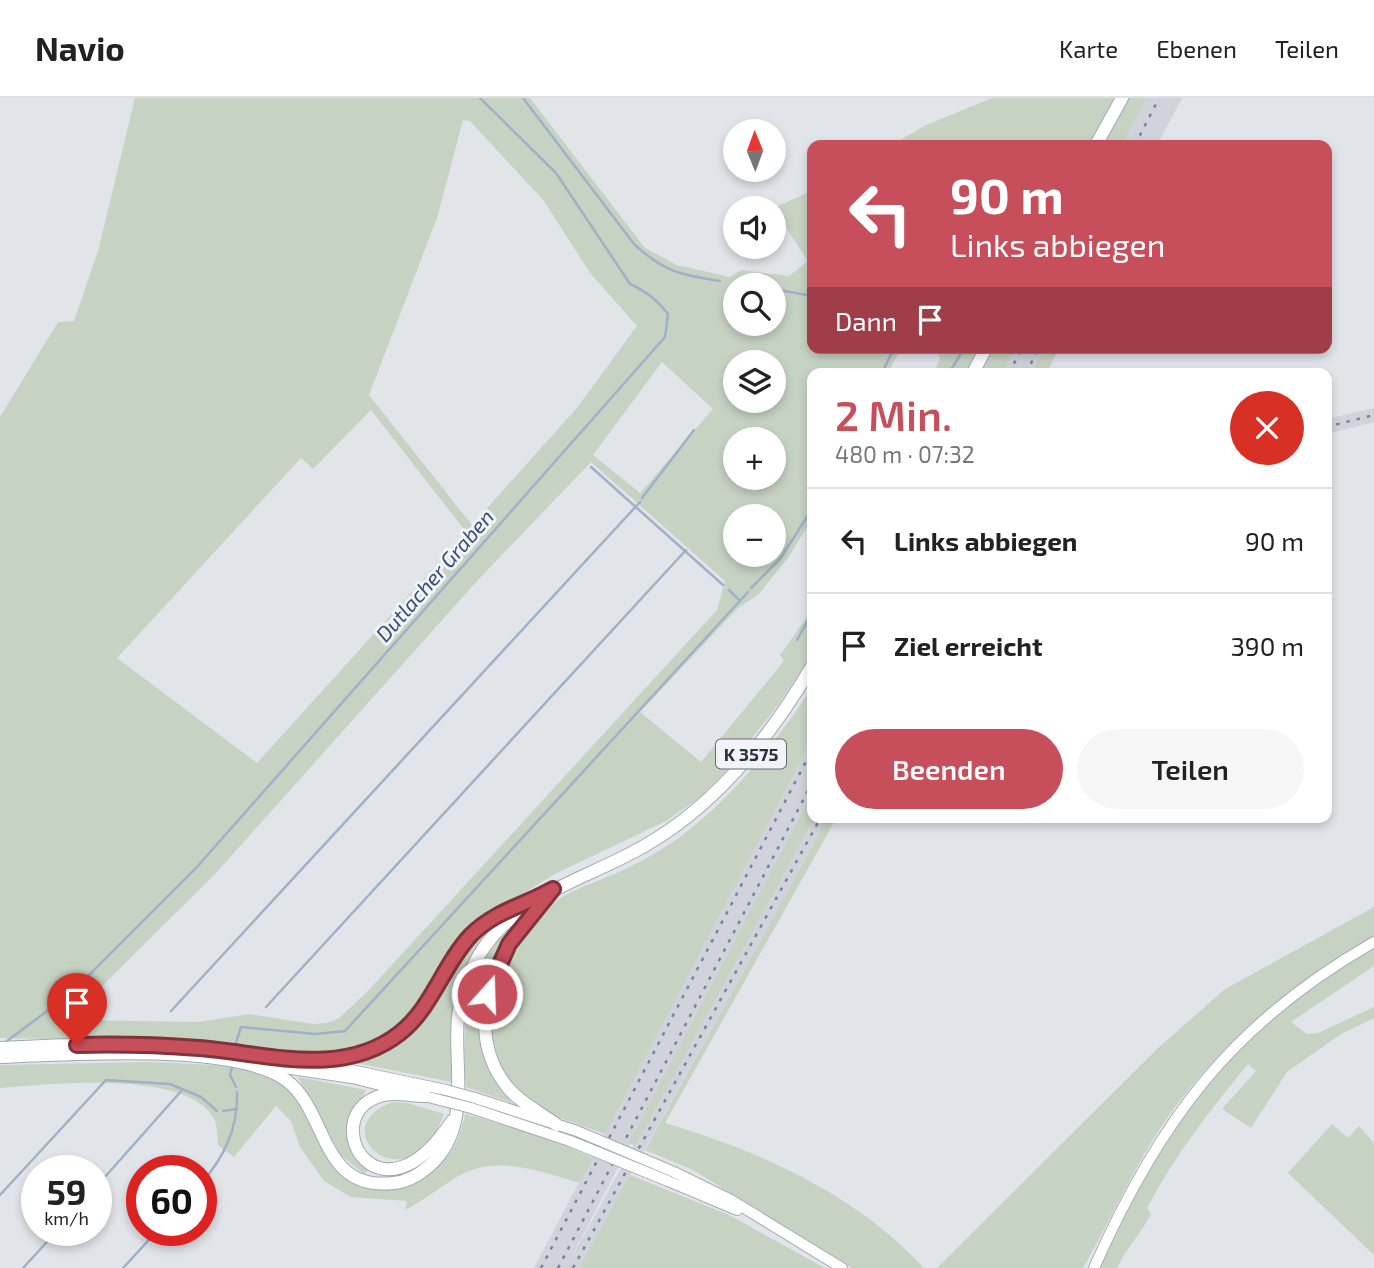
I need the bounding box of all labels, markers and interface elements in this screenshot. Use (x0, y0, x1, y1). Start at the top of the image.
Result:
text: Navio (35, 28, 125, 68)
text: Karte (1059, 34, 1118, 63)
text: Ebenen (1156, 34, 1237, 63)
text: Teilen (1275, 34, 1339, 63)
north arrow (723, 119, 786, 182)
map controls (723, 119, 786, 567)
text: 90 m (950, 165, 1064, 224)
icon: left (835, 168, 926, 259)
button: sound (723, 196, 786, 259)
text: Links abbiegen (950, 225, 1165, 263)
button: search (723, 273, 786, 336)
icon: arrive (911, 301, 949, 339)
text: Dann (835, 305, 897, 336)
button: layers (723, 350, 786, 413)
text: 2 Min. (835, 389, 952, 439)
button: close (1230, 391, 1304, 465)
button: + (723, 427, 786, 490)
text: 480 m · 07:32 (835, 440, 975, 468)
water label: Dutlacher Graben (370, 504, 498, 646)
button: − (723, 504, 786, 567)
icon: left (835, 522, 873, 560)
text: Links abbiegen (894, 525, 1078, 556)
text: 90 m (1245, 525, 1304, 556)
icon: arrive (835, 627, 873, 665)
text: Ziel erreicht (894, 630, 1043, 661)
text: 390 m (1230, 630, 1304, 661)
button: Beenden (835, 729, 1063, 809)
button: Teilen (1077, 729, 1304, 809)
road number: K 3575 (716, 740, 786, 768)
position arrow (450, 957, 524, 1031)
pin (47, 973, 107, 1045)
icon: arrive (58, 984, 96, 1022)
speed limit sign: 60 (126, 1155, 217, 1246)
text: 59 (47, 1170, 86, 1212)
text: km/h (44, 1207, 89, 1229)

